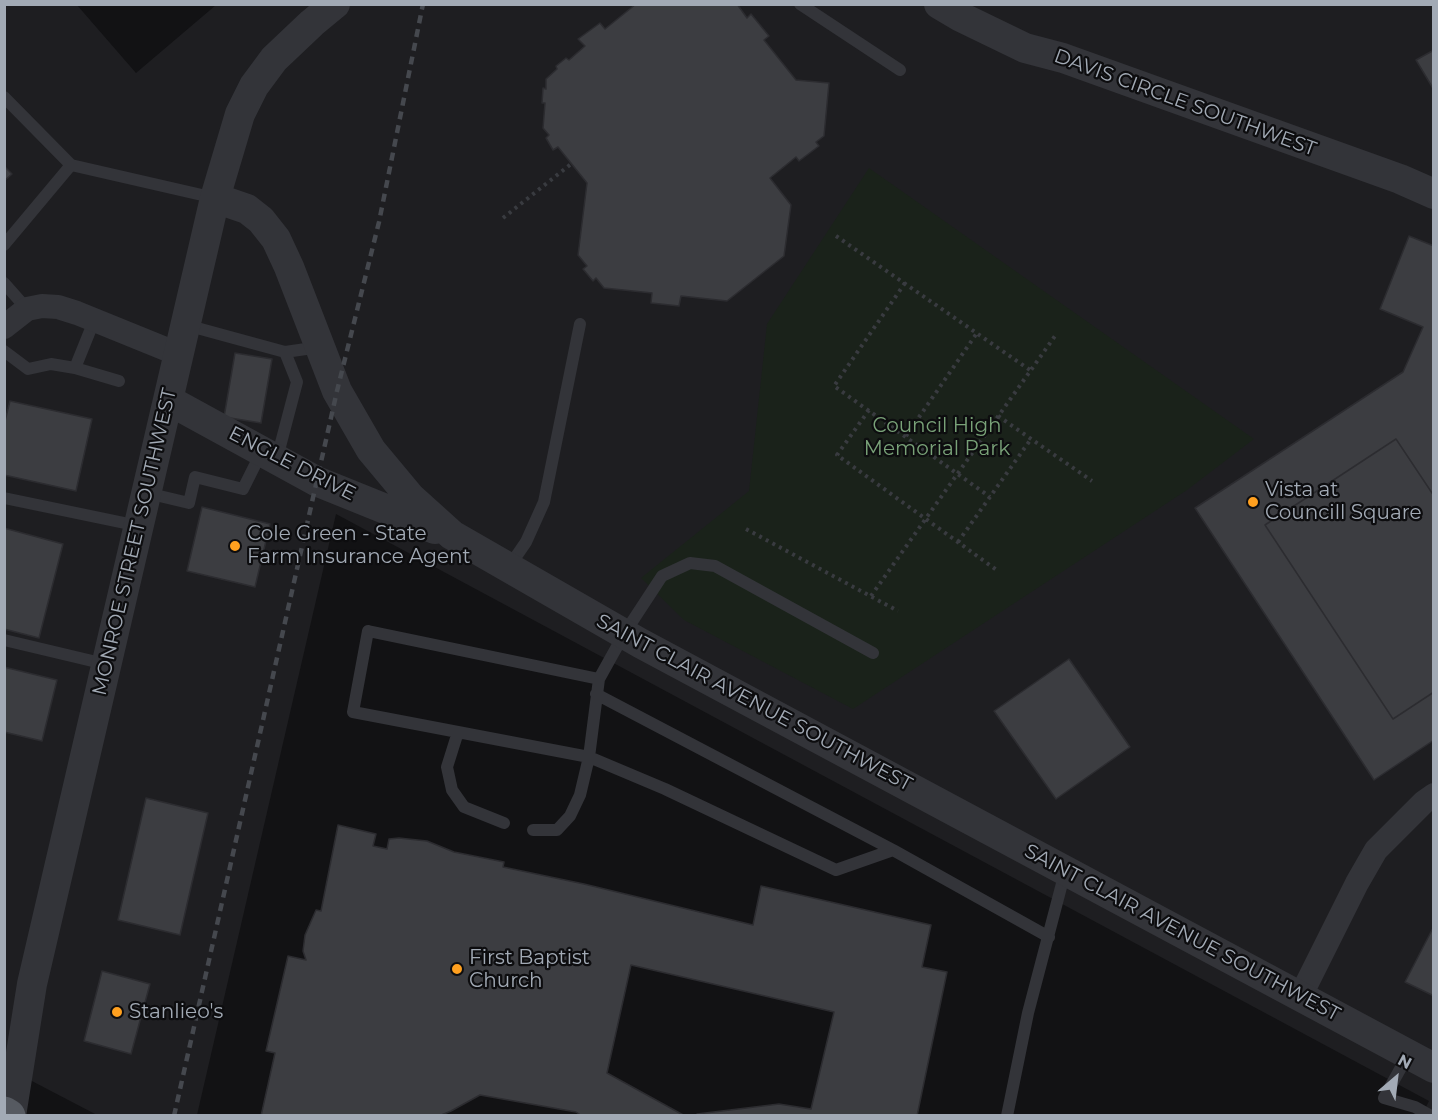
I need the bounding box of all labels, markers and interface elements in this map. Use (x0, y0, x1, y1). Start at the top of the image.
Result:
street label: DAVIS CIRCLE SOUTHWEST (1051, 44, 1319, 162)
street label: MONROE STREET SOUTHWEST (88, 386, 182, 698)
park label: Council High Memorial Park (864, 414, 1010, 461)
street label: ENGLE DRIVE (225, 422, 359, 506)
place label: Vista at Councill Square (1265, 478, 1422, 525)
marker: Vista at Councill Square (1246, 495, 1260, 509)
place label: Cole Green - State Farm Insurance Agent (247, 522, 471, 569)
marker: Cole Green - State Farm Insurance Agent (228, 539, 242, 553)
street label: SAINT CLAIR AVENUE SOUTHWEST (592, 609, 916, 797)
street label: SAINT CLAIR AVENUE SOUTHWEST (1020, 839, 1344, 1027)
place label: First Baptist Church (469, 946, 590, 993)
marker: First Baptist Church (450, 962, 464, 976)
place label: Stanlieo's (129, 1000, 223, 1024)
marker: Stanlieo's (110, 1005, 124, 1019)
north arrow (1366, 1048, 1426, 1108)
text: N (1395, 1050, 1415, 1073)

